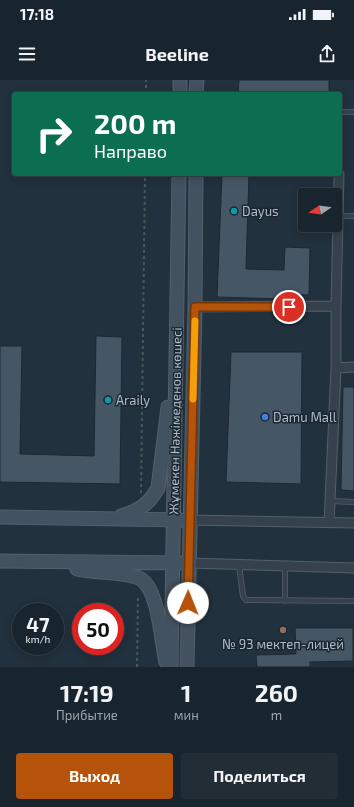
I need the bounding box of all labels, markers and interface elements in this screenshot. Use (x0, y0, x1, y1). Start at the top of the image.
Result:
text: 17:18 (20, 5, 54, 23)
icon: menu (16, 43, 38, 65)
text: Beeline (145, 43, 209, 65)
icon: share (316, 43, 338, 65)
text: 200 m (94, 106, 176, 140)
icon: right (28, 108, 80, 160)
text: Направо (94, 140, 167, 162)
north arrow (298, 188, 342, 232)
map controls (298, 188, 342, 232)
place label: Dayus (242, 203, 279, 219)
marker: Dayus (229, 206, 239, 216)
pin (272, 290, 306, 324)
icon: arrive (278, 296, 300, 318)
street label: Жұмекен Нәжімеденов көшесі (165, 327, 185, 515)
place label: Araily (116, 392, 150, 408)
marker: Araily (103, 395, 113, 405)
place label: Damu Mall (273, 409, 337, 425)
marker: Damu Mall (260, 412, 270, 422)
position arrow (167, 582, 209, 624)
speed limit sign: 50 (72, 603, 124, 655)
text: 47 (26, 612, 50, 636)
marker: № 93 мектеп-лицей (278, 625, 288, 635)
text: km/h (26, 633, 50, 645)
place label: № 93 мектеп-лицей (222, 636, 344, 652)
text: 17:19 (60, 678, 114, 707)
text: 1 (181, 678, 191, 707)
text: 260 (255, 678, 298, 707)
text: Прибытие (56, 707, 118, 723)
text: мин (174, 707, 199, 723)
text: m (271, 707, 282, 723)
button: Выход (16, 753, 173, 799)
button: Поделиться (181, 753, 338, 799)

